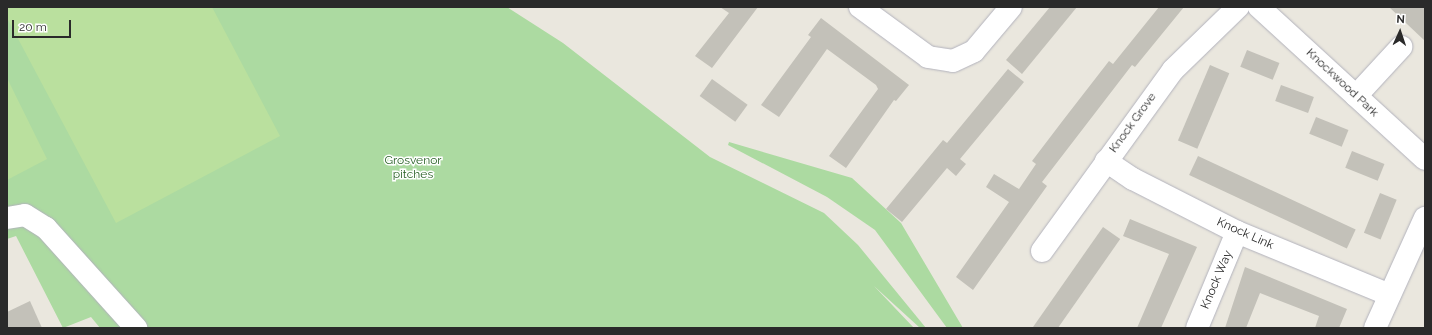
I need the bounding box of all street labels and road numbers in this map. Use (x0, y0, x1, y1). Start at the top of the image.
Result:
street label: Knockwood Park (1303, 46, 1381, 120)
street label: Knock Grove (1106, 90, 1160, 156)
street label: Knock Link (1214, 215, 1276, 253)
street label: Knock Way (1198, 248, 1236, 312)

